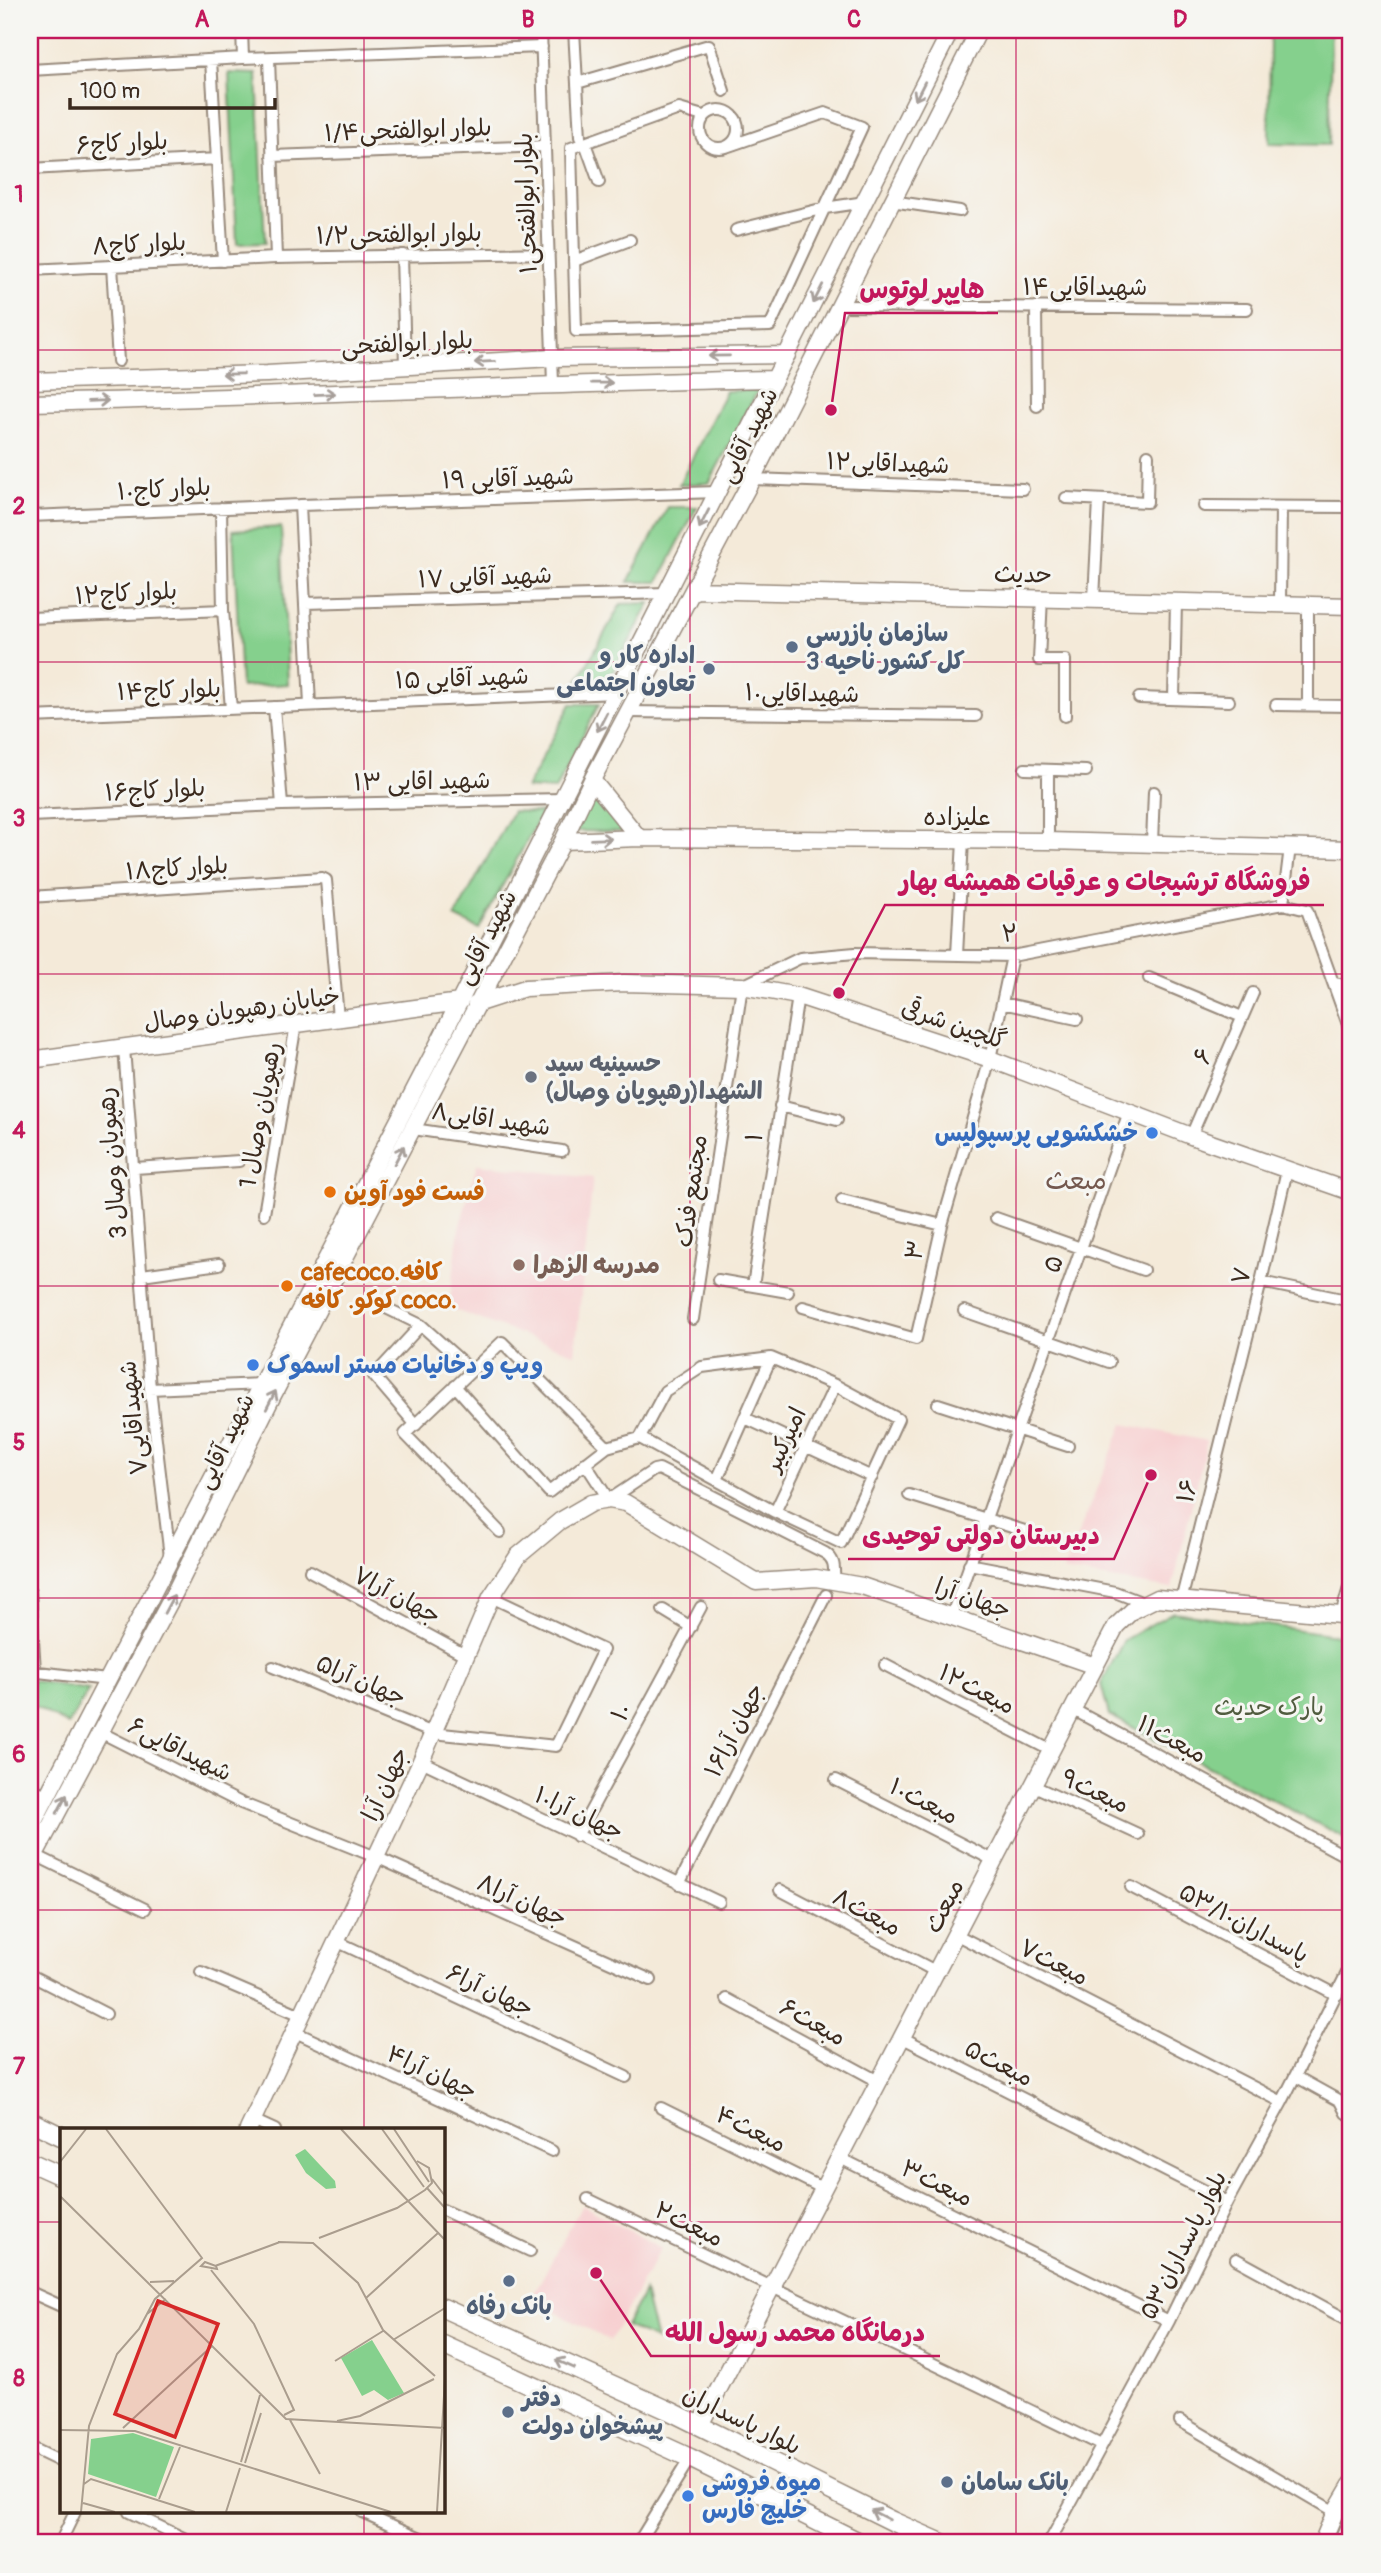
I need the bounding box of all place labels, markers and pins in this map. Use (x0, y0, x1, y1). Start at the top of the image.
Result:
callout: هایپر لوتوس (845, 266, 998, 313)
place label: سازمان بازرسی کل کشور ناحیه 3 (806, 619, 965, 676)
marker: سازمان بازرسی کل کشور ناحیه 3 (784, 639, 800, 655)
place label: اداره کار و تعاون اجتماعی (556, 641, 696, 698)
marker: اداره کار و تعاون اجتماعی (701, 661, 717, 677)
callout: فروشگاه ترشیجات و عرقیات همیشه بهار (885, 858, 1324, 905)
place label: حسینیه سید الشهدا(رهپویان وصال) (545, 1049, 763, 1107)
marker: حسینیه سید الشهدا(رهپویان وصال) (523, 1069, 539, 1085)
place label: خشکشویی پرسپولیس (935, 1119, 1138, 1149)
marker: خشکشویی پرسپولیس (1144, 1125, 1160, 1141)
place label: فست فود آوین (344, 1178, 485, 1207)
marker: فست فود آوین (322, 1184, 338, 1200)
place label: مدرسه الزهرا (533, 1251, 660, 1280)
marker: مدرسه الزهرا (511, 1257, 527, 1273)
place label: cafecoco.کافه کوکو. کافه coco. (300, 1258, 457, 1315)
marker: cafecoco.کافه کوکو. کافه coco. (279, 1278, 295, 1294)
place label: ویپ و دخانیات مستر اسموک (267, 1351, 543, 1380)
marker: ویپ و دخانیات مستر اسموک (245, 1357, 261, 1373)
callout: دبیرستان دولتی توحیدی (848, 1512, 1114, 1559)
marker: بانک رفاه (501, 2273, 517, 2289)
place label: بانک رفاه (466, 2292, 552, 2321)
callout: درمانگاه محمد رسول الله (651, 2309, 940, 2356)
place label: دفتر پیشخوان دولت (520, 2384, 663, 2441)
marker: دفتر پیشخوان دولت (500, 2404, 516, 2420)
place label: میوه فروشی خلیج فارس (702, 2468, 821, 2525)
place label: بانک سامان (961, 2468, 1069, 2497)
marker: بانک سامان (939, 2474, 955, 2490)
marker: میوه فروشی خلیج فارس (680, 2488, 696, 2504)

